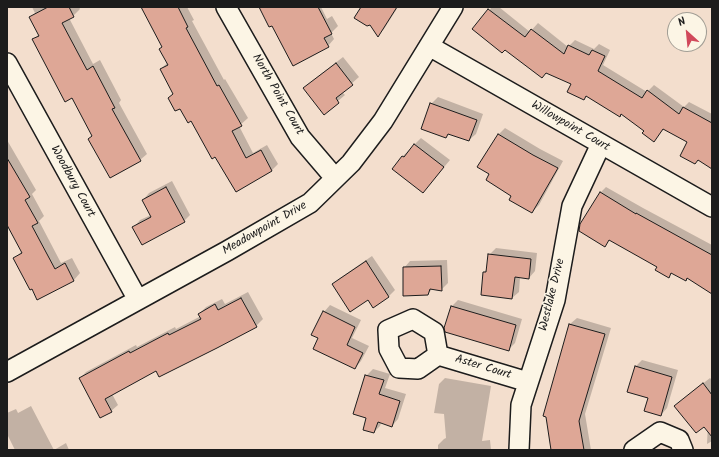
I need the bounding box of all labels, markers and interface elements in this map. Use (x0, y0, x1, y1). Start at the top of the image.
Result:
north arrow (667, 12, 707, 52)
text: N (675, 13, 689, 32)
street label: North Point Court (248, 52, 306, 138)
street label: Willowpoint Court (528, 99, 612, 155)
street label: Woodbury Court (46, 144, 98, 220)
street label: Meadowpoint Drive (220, 199, 310, 259)
street label: Westlake Drive (537, 257, 569, 333)
street label: Aster Court (453, 353, 513, 383)

